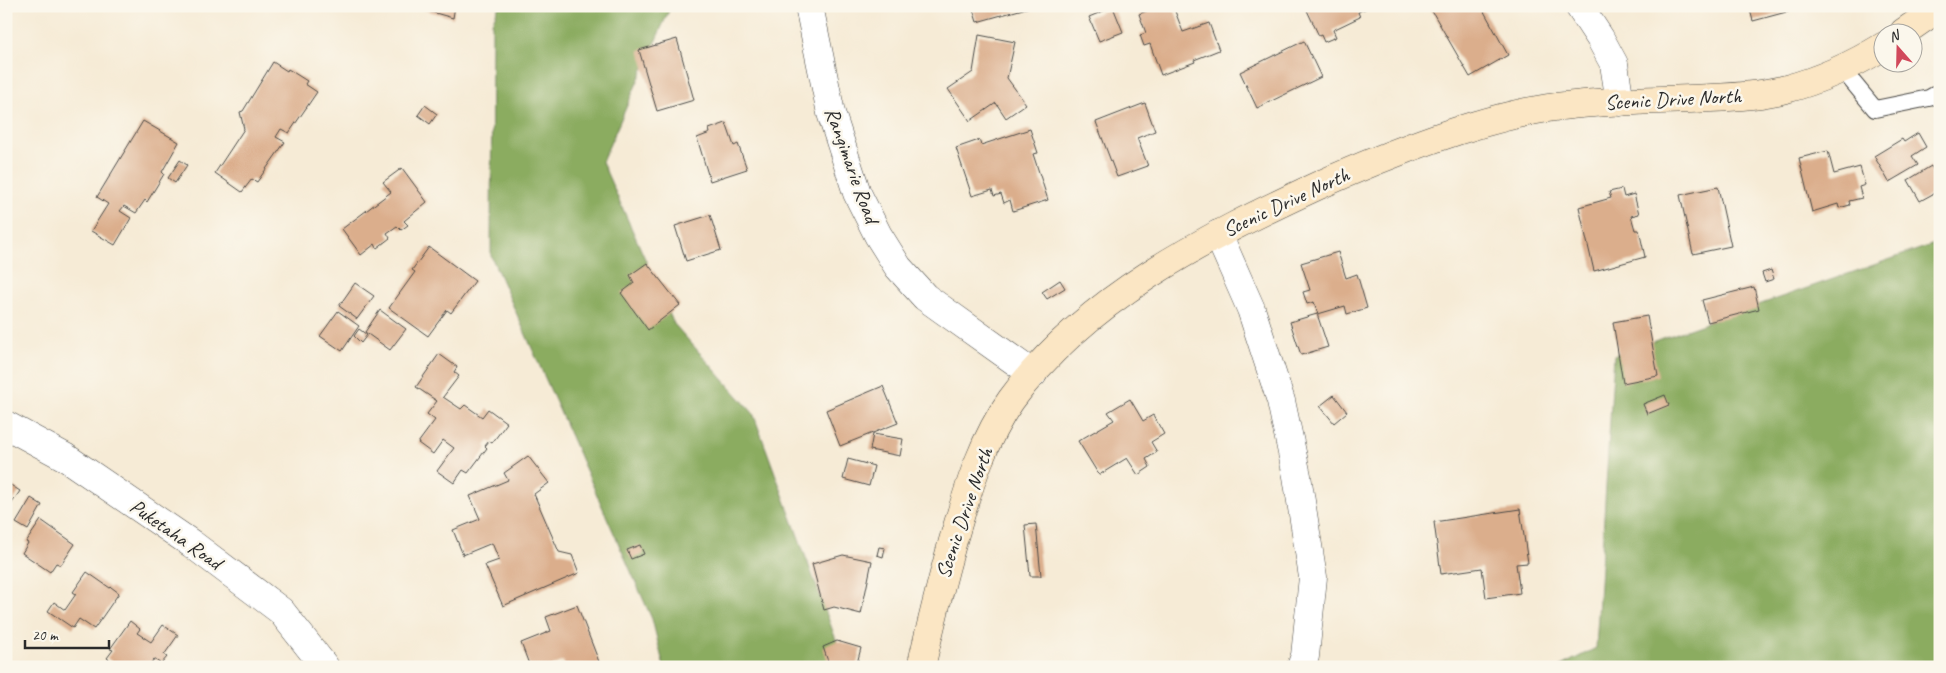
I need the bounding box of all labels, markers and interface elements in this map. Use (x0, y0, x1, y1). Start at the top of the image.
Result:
north arrow (1874, 22, 1924, 72)
text: N (1887, 26, 1903, 46)
street label: Scenic Drive North (1604, 82, 1743, 116)
street label: Rangimarie Road (819, 104, 886, 230)
street label: Scenic Drive North (1219, 161, 1355, 243)
street label: Scenic Drive North (930, 443, 999, 582)
street label: Puketaha Road (125, 493, 230, 577)
scale bar (25, 618, 109, 650)
text: 20 m (32, 626, 59, 645)

